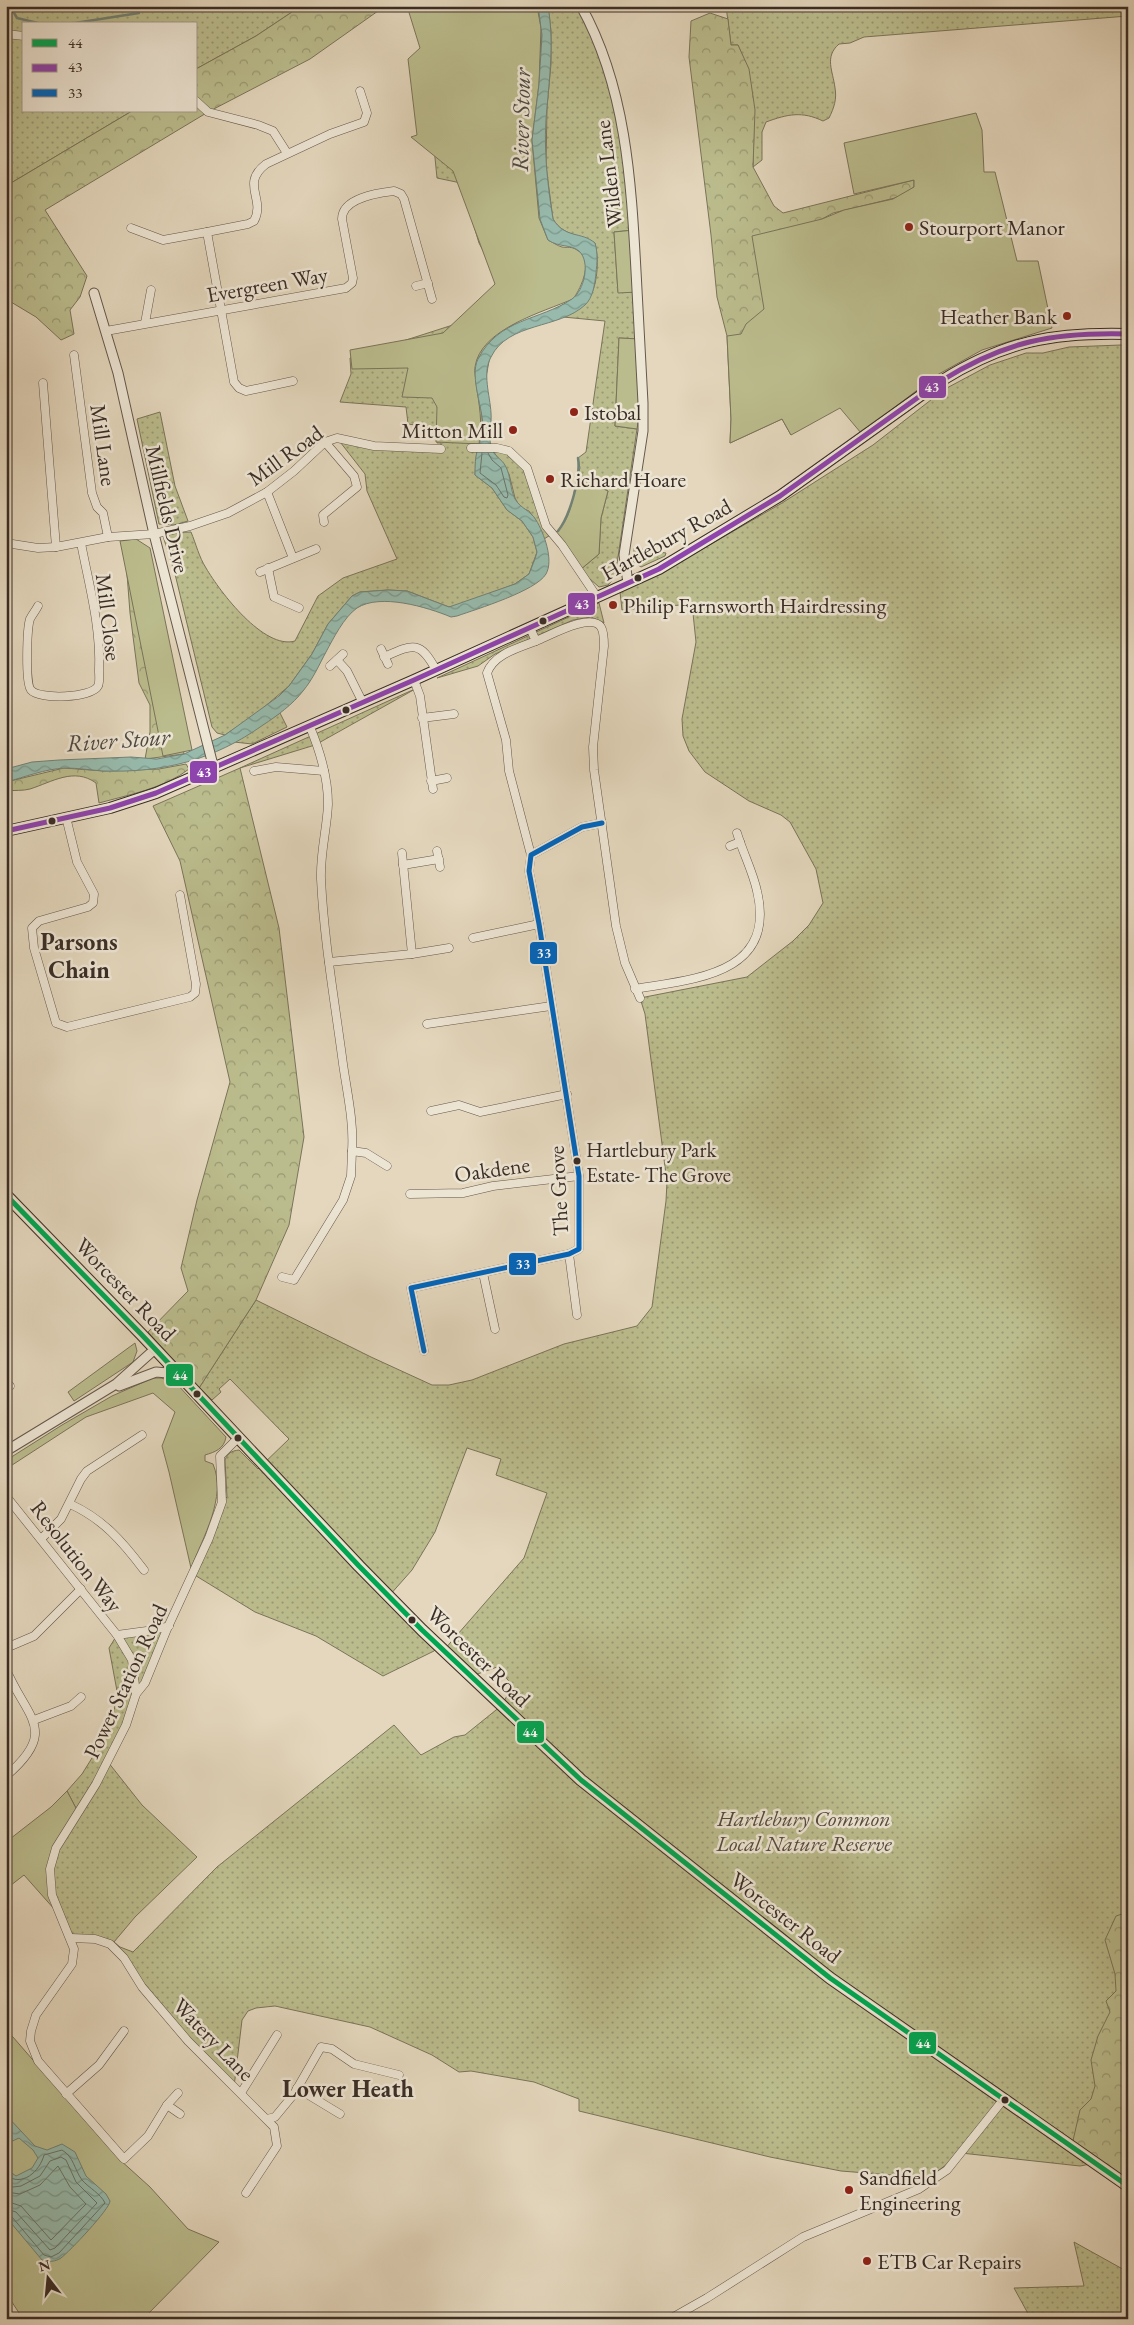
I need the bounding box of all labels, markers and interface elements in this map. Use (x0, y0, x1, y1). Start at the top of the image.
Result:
legend (22, 22, 198, 112)
text: 44 (68, 33, 83, 52)
text: 43 (68, 57, 82, 76)
water label: River Stour (504, 66, 537, 172)
text: 33 (68, 83, 82, 102)
street label: Wilden Lane (587, 118, 629, 229)
place label: Stourport Manor (919, 213, 1066, 242)
marker: Stourport Manor (903, 221, 915, 233)
street label: Evergreen Way (204, 259, 330, 309)
place label: Heather Bank (940, 302, 1058, 331)
marker: Heather Bank (1061, 310, 1073, 322)
line badge: 43 (918, 375, 947, 399)
text: 43 (925, 378, 939, 396)
place label: Istobal (584, 398, 641, 427)
street label: Mill Lane (83, 402, 124, 488)
marker: Istobal (568, 406, 580, 418)
place label: Mitton Mill (401, 416, 503, 445)
street label: Mill Road (242, 418, 329, 492)
marker: Mitton Mill (507, 424, 519, 436)
street label: Millfields Drive (139, 442, 196, 576)
place label: Richard Hoare (560, 465, 686, 494)
marker: Richard Hoare (544, 473, 556, 485)
street label: Hartlebury Road (596, 491, 737, 587)
street label: Mill Close (89, 572, 128, 663)
unlabelled marker (633, 573, 643, 583)
place label: Philip Farnsworth Hairdressing (623, 591, 887, 620)
line badge: 43 (567, 592, 596, 616)
text: 43 (575, 595, 589, 613)
marker: Philip Farnsworth Hairdressing (607, 599, 619, 611)
unlabelled marker (538, 616, 548, 626)
unlabelled marker (341, 705, 351, 715)
water label: River Stour (65, 720, 173, 759)
line badge: 43 (189, 760, 218, 784)
text: 43 (197, 763, 211, 781)
unlabelled marker (47, 816, 57, 826)
district label: Parsons Chain (40, 926, 118, 985)
line badge: 33 (529, 941, 558, 965)
text: 33 (537, 944, 551, 962)
place label: Hartlebury Park Estate- The Grove (586, 1136, 731, 1188)
street label: The Grove (542, 1145, 575, 1237)
street label: Oakdene (453, 1150, 532, 1189)
marker: Hartlebury Park Estate- The Grove (572, 1156, 582, 1166)
street label: Worcester Road (69, 1231, 183, 1348)
line badge: 33 (508, 1252, 537, 1276)
text: 33 (516, 1255, 530, 1273)
line badge: 44 (165, 1363, 194, 1387)
text: 44 (173, 1366, 188, 1384)
unlabelled marker (192, 1389, 202, 1399)
unlabelled marker (233, 1433, 243, 1443)
street label: Resolution Way (24, 1495, 130, 1618)
street label: Power Station Road (77, 1598, 174, 1763)
street label: Worcester Road (420, 1599, 537, 1714)
unlabelled marker (407, 1615, 417, 1625)
line badge: 44 (516, 1720, 545, 1744)
text: 44 (523, 1723, 538, 1741)
park label: Hartlebury Common Local Nature Reserve (715, 1804, 892, 1858)
street label: Worcester Road (724, 1865, 848, 1970)
street label: Watery Lane (167, 1991, 261, 2088)
line badge: 44 (908, 2031, 937, 2055)
text: 44 (916, 2034, 931, 2052)
district label: Lower Heath (282, 2073, 414, 2104)
unlabelled marker (1000, 2095, 1010, 2105)
place label: Sandfield Engineering (859, 2163, 961, 2217)
marker: Sandfield Engineering (843, 2184, 855, 2196)
place label: ETB Car Repairs (877, 2247, 1021, 2276)
north arrow (22, 2252, 72, 2302)
text: N (36, 2255, 53, 2276)
marker: ETB Car Repairs (861, 2255, 873, 2267)

